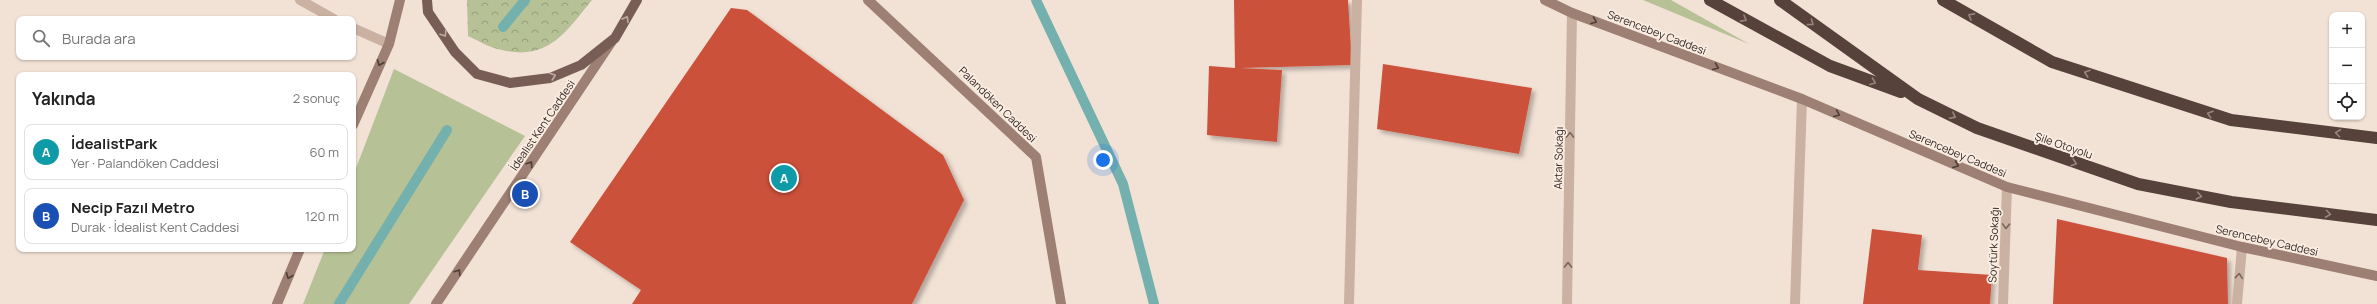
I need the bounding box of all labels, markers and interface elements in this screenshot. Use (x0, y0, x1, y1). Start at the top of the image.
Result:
street label: Serencebey Caddesi (1605, 6, 1709, 58)
map controls (2329, 12, 2365, 120)
button: + (2329, 12, 2365, 48)
one-way arrow (1967, 13, 1975, 20)
one-way arrow (1740, 14, 1747, 21)
search box (16, 16, 356, 60)
one-way arrow (621, 16, 628, 23)
one-way arrow (1590, 16, 1597, 24)
one-way arrow (1807, 19, 1814, 26)
icon: search (30, 27, 52, 49)
text: Burada ara (62, 28, 136, 49)
one-way arrow (439, 30, 447, 37)
button: − (2329, 48, 2365, 84)
one-way arrow (376, 60, 384, 67)
one-way arrow (1712, 62, 1719, 70)
street label: Palandöken Caddesi (956, 63, 1040, 145)
one-way arrow (2083, 69, 2090, 78)
one-way arrow (550, 73, 557, 81)
street label: İdealist Kent Caddesi (506, 77, 578, 173)
one-way arrow (1869, 77, 1876, 86)
button: locate (2329, 84, 2365, 120)
text: Yakında (32, 87, 96, 110)
text: 2 sonuç (293, 89, 340, 107)
one-way arrow (1832, 109, 1840, 117)
one-way arrow (2207, 110, 2214, 118)
one-way arrow (1948, 111, 1956, 119)
street label: Aktar Sokağı (1550, 126, 1566, 190)
street label: Serencebey Caddesi (1907, 126, 2009, 180)
street label: Şile Otoyolu (2033, 128, 2095, 162)
one-way arrow (2335, 129, 2341, 138)
one-way arrow (1566, 132, 1574, 138)
text: İdealistPark (71, 133, 157, 154)
text: A (42, 143, 50, 161)
text: 60 m (309, 143, 339, 161)
your location (1093, 150, 1113, 170)
text: Yer · Palandöken Caddesi (71, 154, 219, 172)
one-way arrow (2070, 158, 2077, 167)
one-way arrow (1952, 160, 1960, 168)
one-way arrow (526, 161, 533, 168)
pin: A (771, 163, 797, 193)
pin: B (512, 179, 538, 209)
one-way arrow (2196, 191, 2203, 199)
text: Necip Fazıl Metro (71, 197, 195, 218)
text: B (42, 207, 50, 225)
text: 120 m (305, 207, 339, 225)
street label: Soytürk Sokağı (1984, 207, 2002, 283)
one-way arrow (2325, 209, 2331, 218)
text: Durak · İdealist Kent Caddesi (71, 218, 239, 236)
street label: Serencebey Caddesi (2214, 221, 2320, 259)
one-way arrow (2002, 223, 2010, 229)
one-way arrow (1564, 262, 1572, 268)
one-way arrow (453, 269, 460, 276)
one-way arrow (285, 273, 293, 280)
one-way arrow (2235, 273, 2244, 279)

